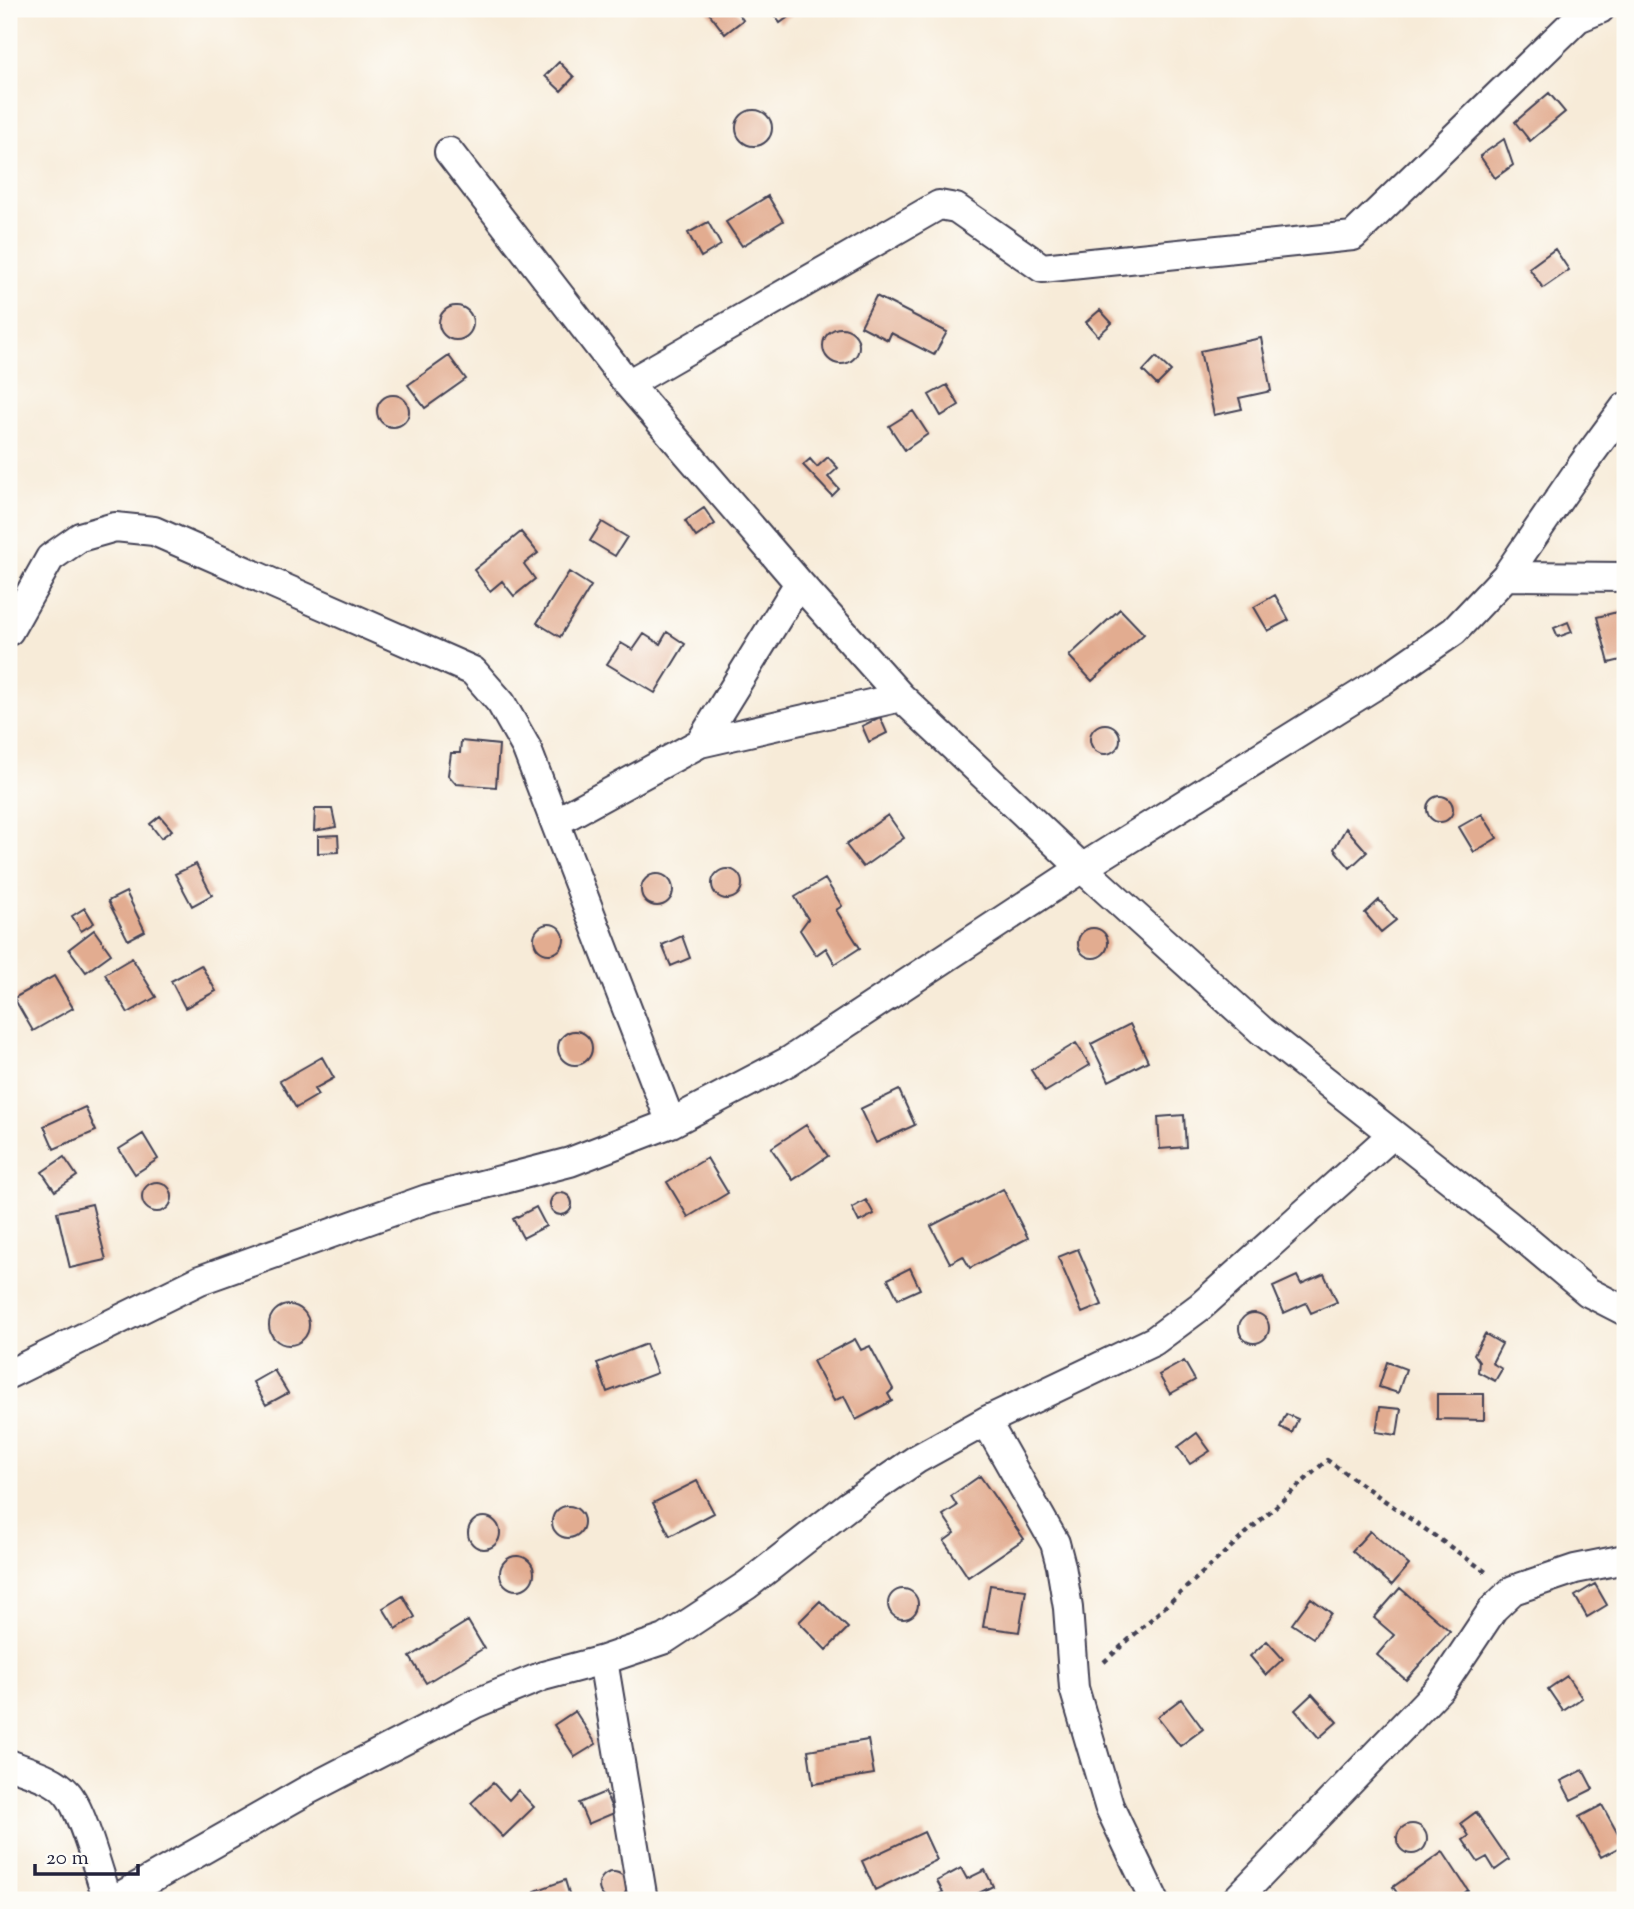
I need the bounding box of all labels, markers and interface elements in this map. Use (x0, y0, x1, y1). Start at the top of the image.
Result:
scale bar (35, 1832, 138, 1876)
text: 20 m (46, 1844, 89, 1874)

